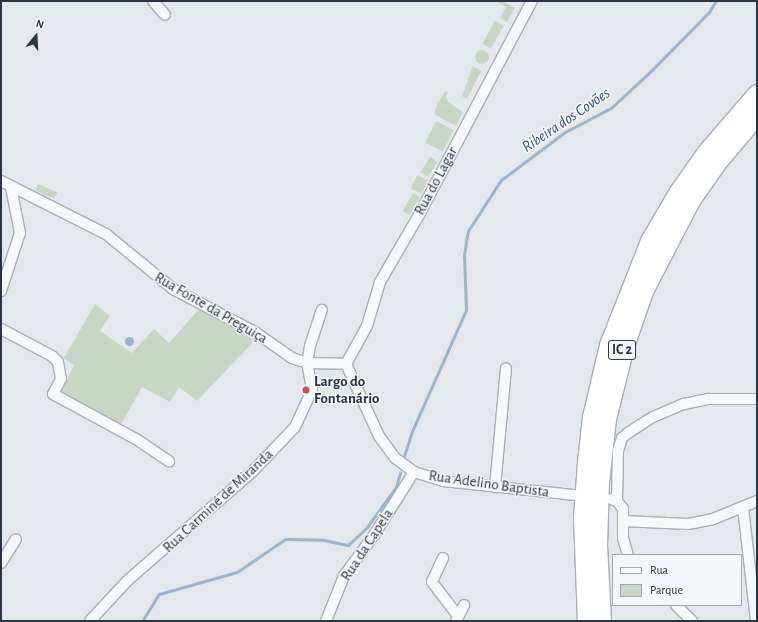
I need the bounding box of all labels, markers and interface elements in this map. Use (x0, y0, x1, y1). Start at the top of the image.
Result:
north arrow (16, 16, 56, 56)
text: N (35, 18, 45, 31)
water label: Ribeira dos Covões (518, 83, 614, 157)
street label: Rua do Lagar (411, 144, 461, 218)
street label: Rua Fonte da Preguiça (151, 268, 271, 348)
road number: IC 2 (608, 338, 636, 362)
place label: Largo do Fontanário (314, 372, 380, 407)
marker: Largo do Fontanário (301, 385, 311, 395)
street label: Rua Carminé de Miranda (159, 445, 277, 557)
street label: Rua Adelino Baptista (428, 467, 550, 501)
street label: Rua da Capela (337, 506, 397, 584)
legend (612, 554, 742, 606)
text: Rua (650, 564, 668, 576)
text: Parque (650, 584, 683, 596)

